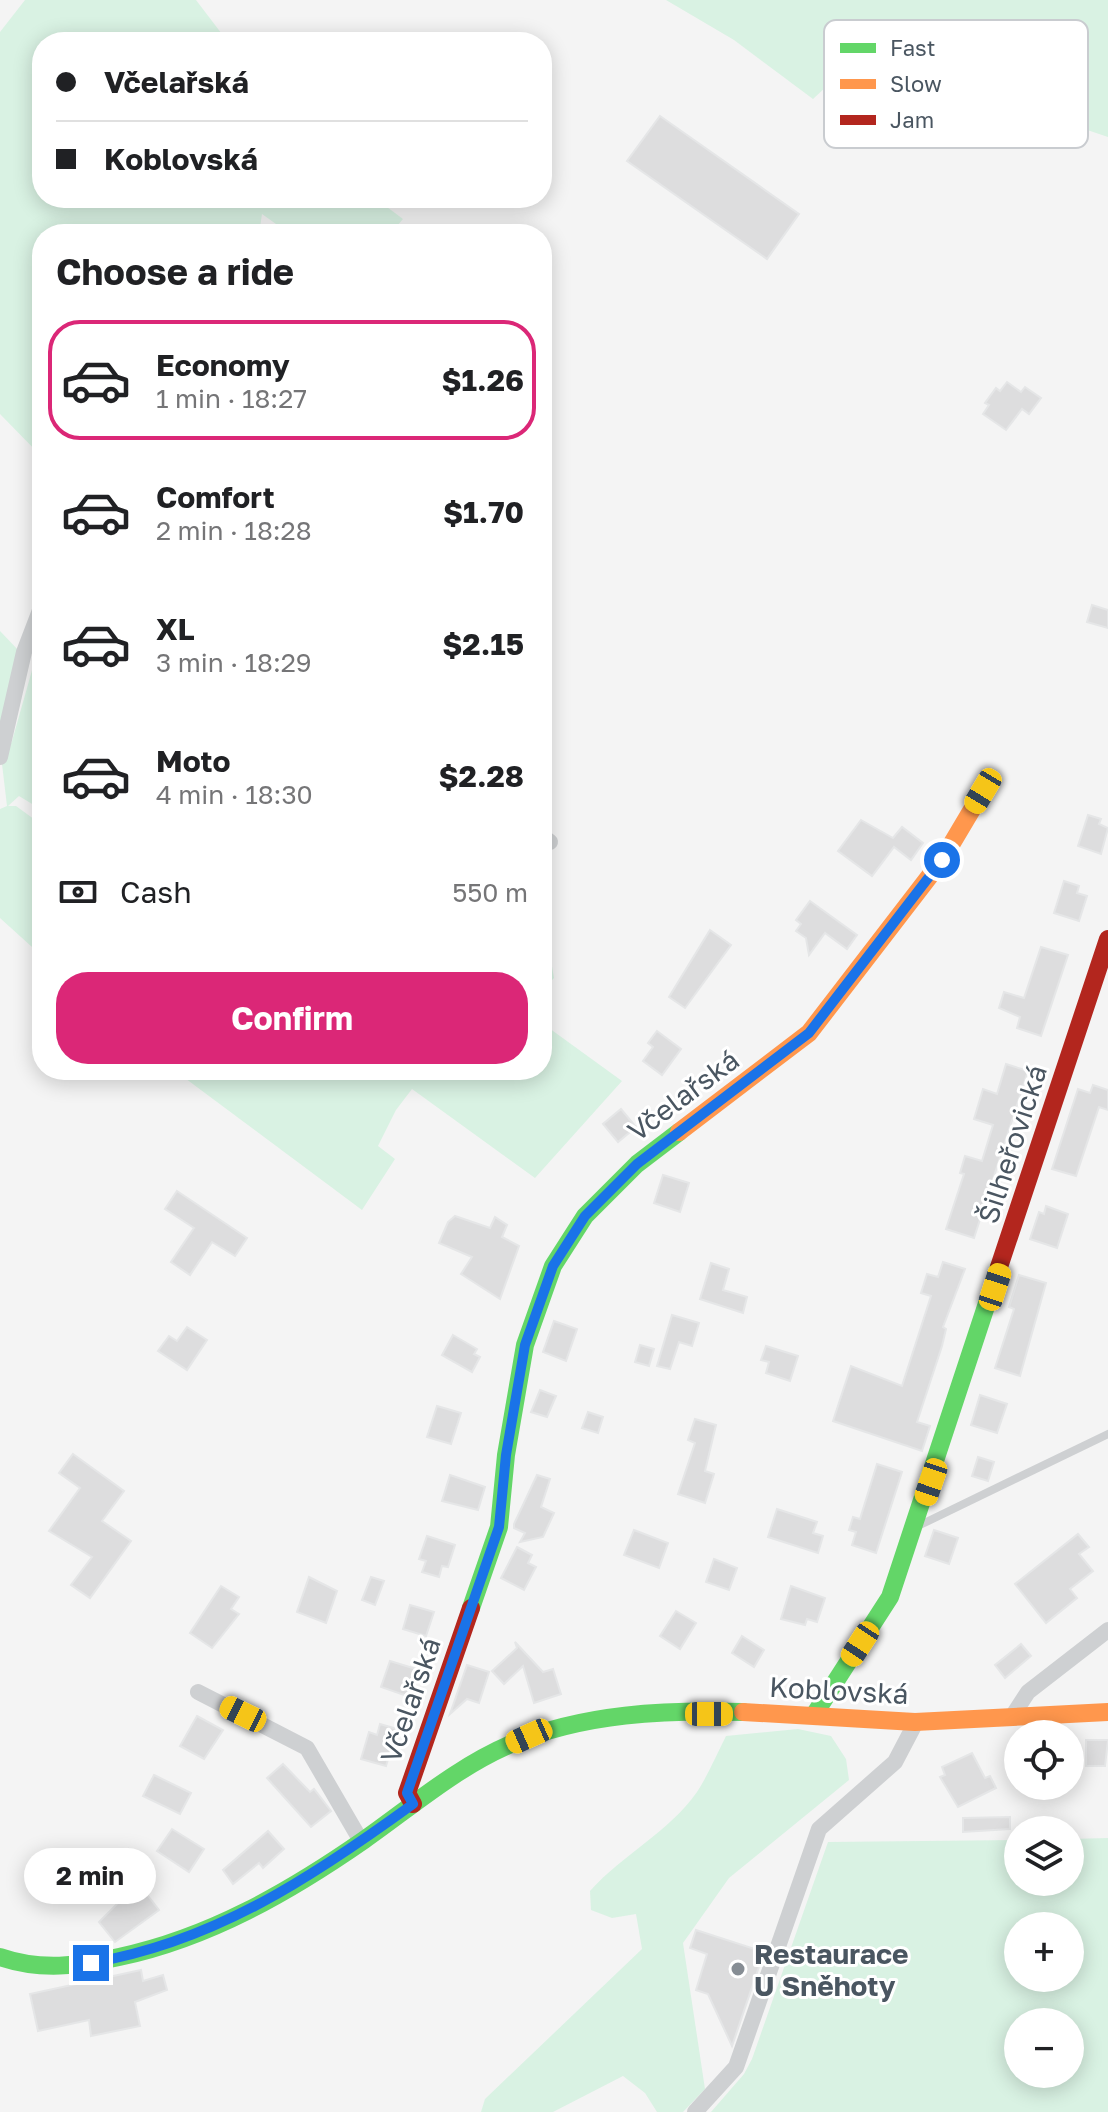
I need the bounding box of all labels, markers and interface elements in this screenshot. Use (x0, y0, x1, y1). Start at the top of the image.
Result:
legend (824, 20, 1088, 148)
text: Fast (890, 34, 936, 61)
text: Včelařská (104, 64, 249, 100)
text: Slow (890, 70, 942, 97)
text: Jam (890, 106, 934, 133)
text: Koblovská (104, 141, 258, 177)
text: Choose a ride (56, 250, 294, 293)
icon: car (60, 344, 132, 416)
text: Economy (156, 347, 290, 383)
text: $1.26 (442, 362, 524, 398)
text: 1 min · 18:27 (156, 383, 307, 414)
icon: car (60, 476, 132, 548)
text: Comfort (156, 479, 275, 515)
text: $1.70 (443, 494, 524, 530)
text: 2 min · 18:28 (156, 515, 312, 546)
icon: car (60, 608, 132, 680)
text: XL (156, 611, 195, 647)
text: $2.15 (442, 626, 524, 662)
text: 3 min · 18:29 (156, 647, 312, 678)
icon: car (60, 740, 132, 812)
text: Moto (156, 743, 231, 779)
text: $2.28 (439, 758, 524, 794)
car (960, 764, 1006, 818)
text: 4 min · 18:30 (156, 779, 313, 810)
route start (924, 842, 960, 878)
icon: cash (56, 870, 100, 914)
text: Cash (120, 874, 192, 910)
text: 550 m (452, 877, 528, 908)
button: Confirm (56, 972, 528, 1064)
street label: Včelařská (621, 1043, 745, 1147)
street label: Šilheřovická (971, 1061, 1053, 1227)
car (976, 1260, 1014, 1314)
car (912, 1455, 950, 1509)
car (837, 1617, 883, 1671)
street label: Včelařská (373, 1633, 447, 1767)
street label: Koblovská (768, 1670, 910, 1710)
car (216, 1693, 270, 1735)
car (685, 1702, 733, 1726)
car (502, 1715, 556, 1757)
map controls (1004, 1720, 1084, 2088)
button: locate (1004, 1720, 1084, 1800)
button: layers (1004, 1816, 1084, 1896)
callout: 2 min (25, 1847, 157, 1903)
text: 2 min (56, 1860, 124, 1891)
button: + (1004, 1912, 1084, 1992)
place label: Restaurace U Sněhoty (754, 1937, 909, 2002)
route end (73, 1945, 109, 1981)
marker: Restaurace U Sněhoty (729, 1960, 747, 1978)
button: − (1004, 2008, 1084, 2088)

